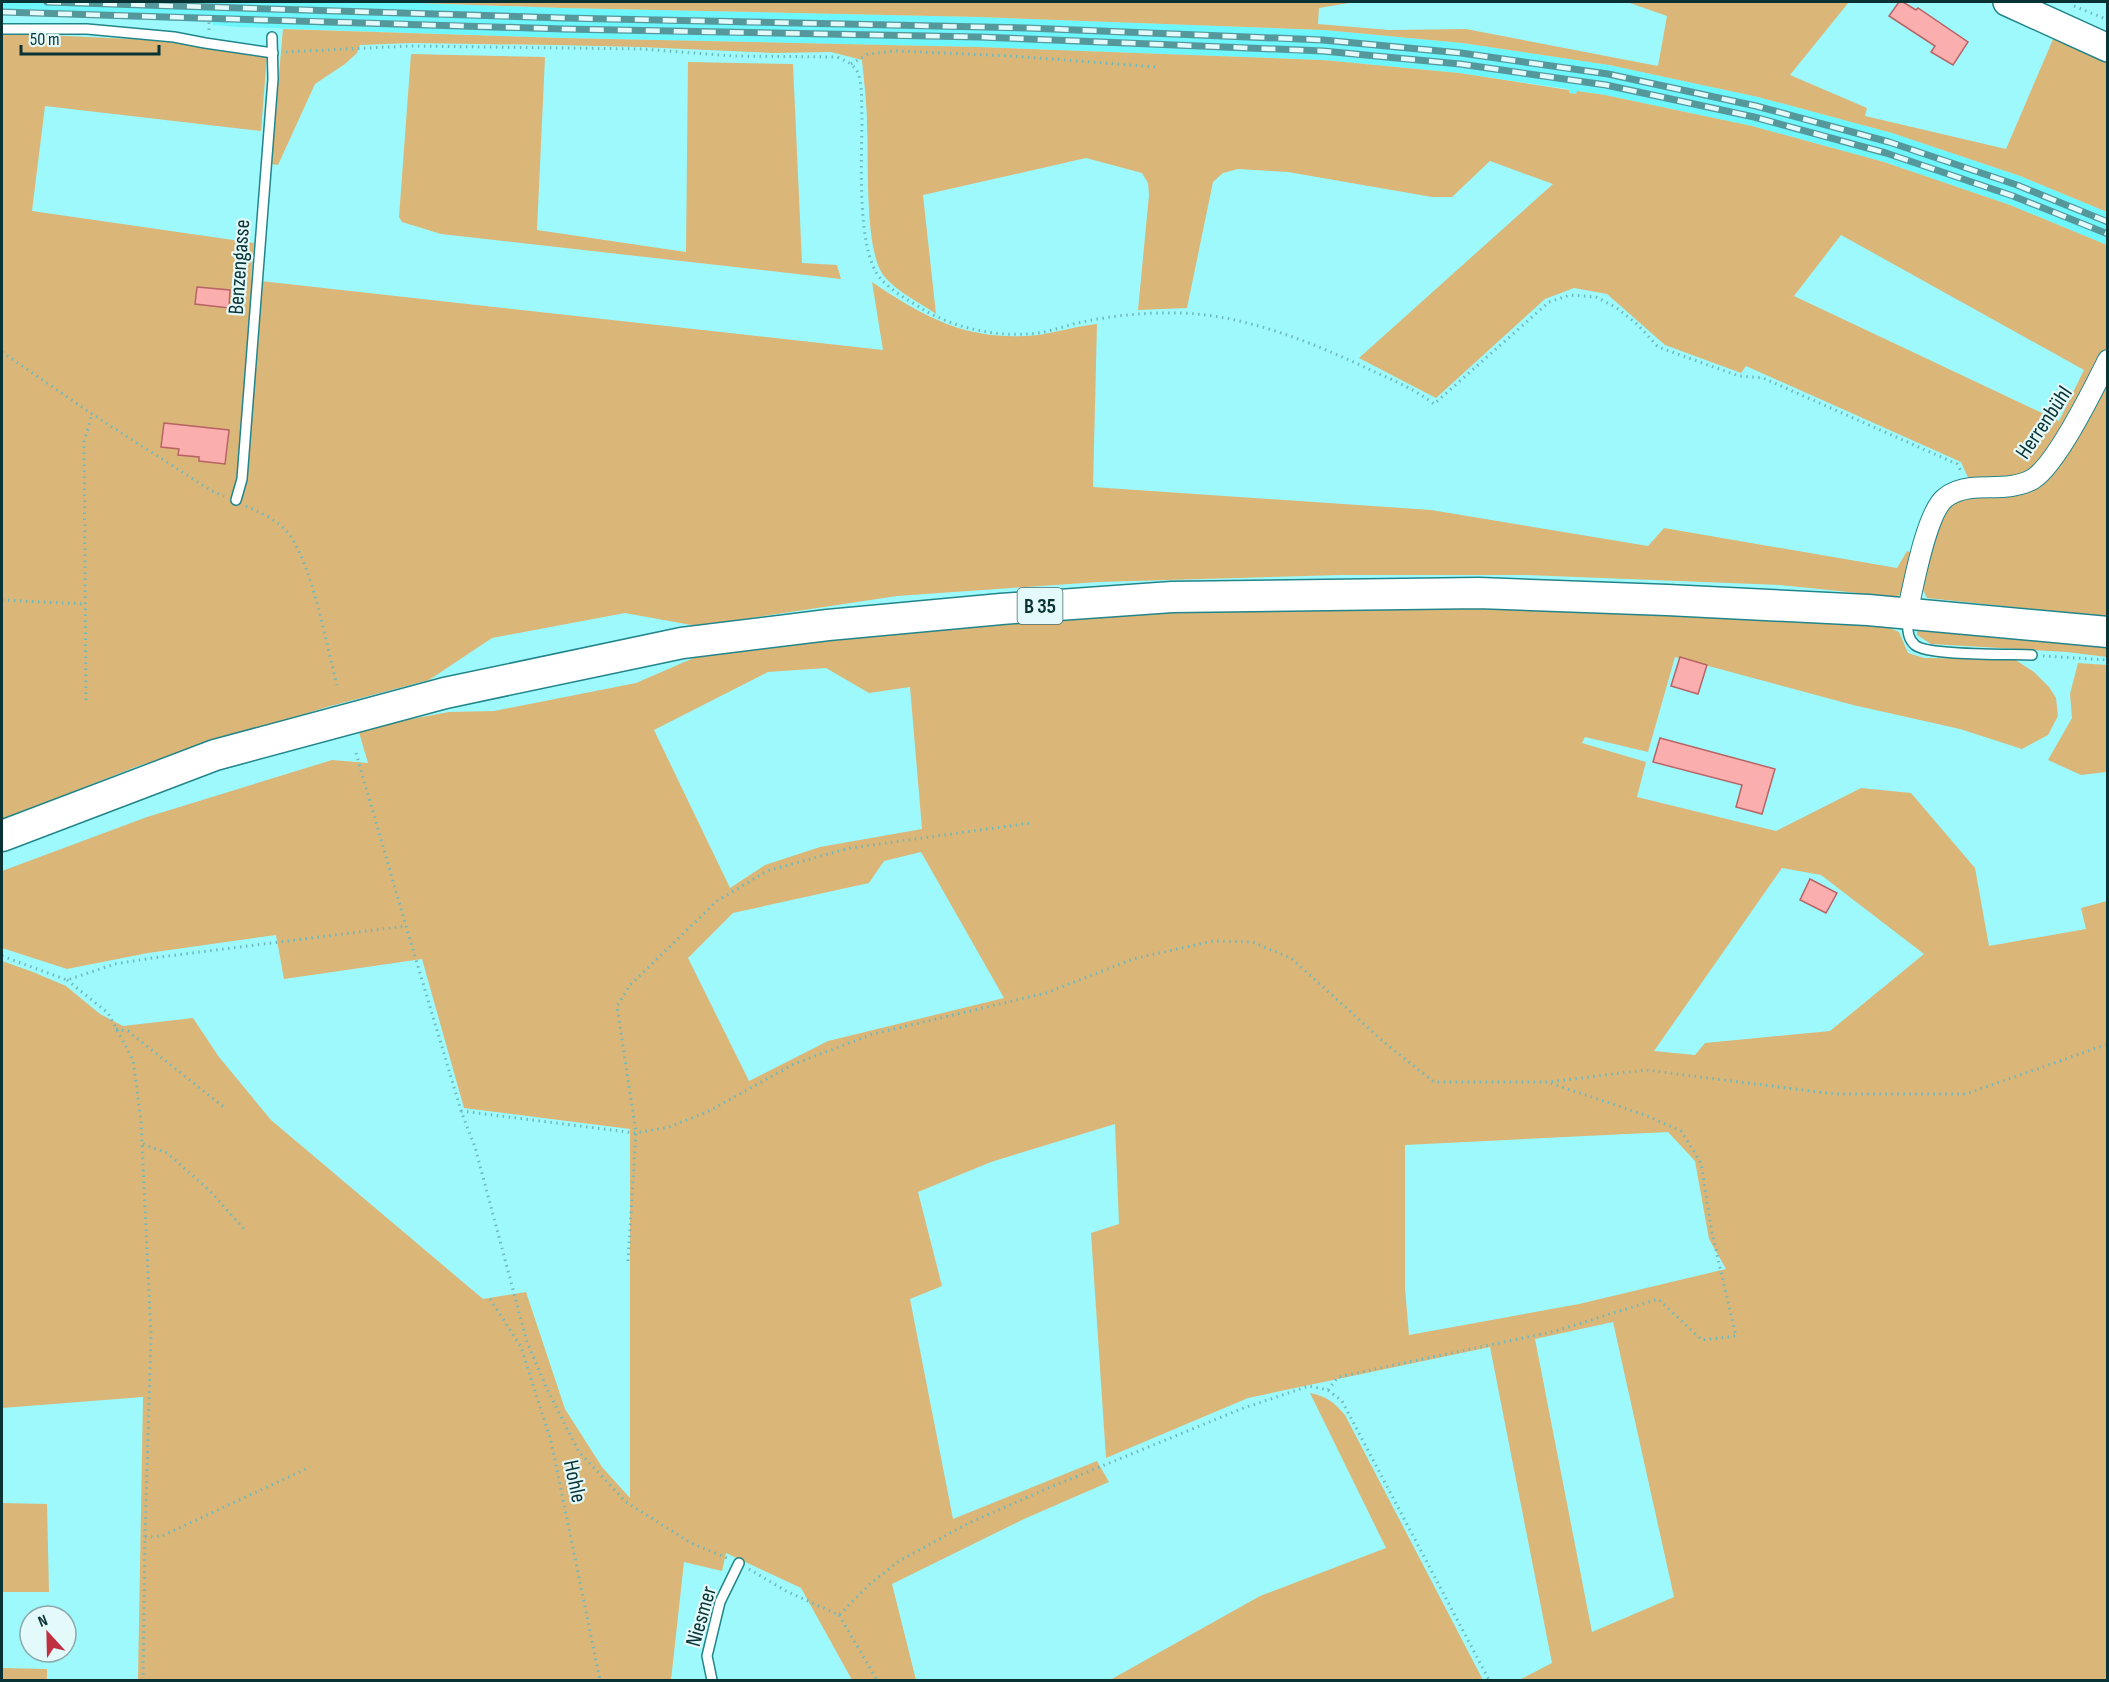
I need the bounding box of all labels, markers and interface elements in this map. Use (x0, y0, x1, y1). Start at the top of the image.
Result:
scale bar (21, 18, 159, 56)
text: 50 m (30, 29, 60, 50)
street label: Benzengasse (223, 219, 256, 316)
street label: Herrenbühl (2010, 381, 2078, 465)
road number: B 35 (1018, 588, 1062, 624)
street label: Hohle (557, 1458, 592, 1505)
street label: Niesmer (680, 1583, 723, 1650)
north arrow (18, 1604, 78, 1664)
text: N (35, 1611, 50, 1632)

